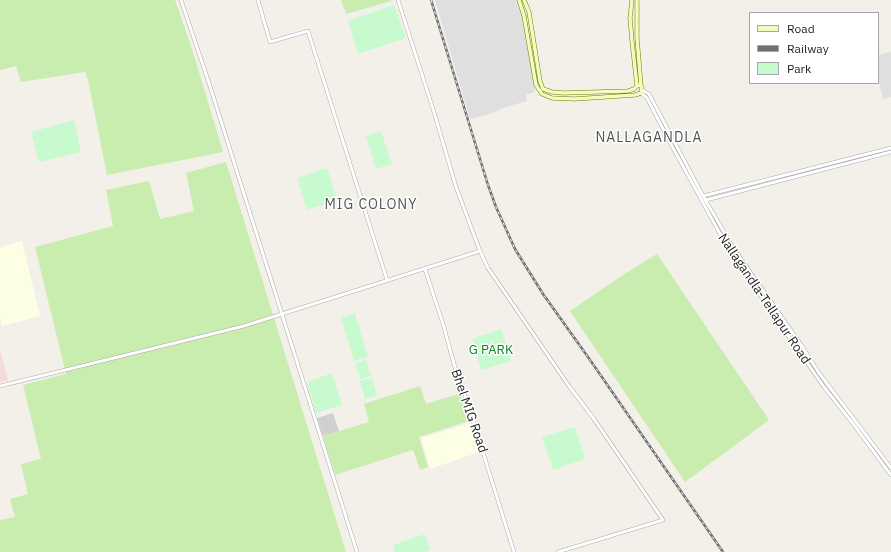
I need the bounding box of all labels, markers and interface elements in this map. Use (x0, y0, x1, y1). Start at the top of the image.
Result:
legend (749, 12, 879, 84)
text: Road (787, 21, 815, 36)
text: Railway (787, 41, 829, 56)
text: Park (787, 61, 811, 76)
district label: NALLAGANDLA (595, 130, 703, 146)
district label: MIG COLONY (324, 197, 418, 213)
street label: Nallagandla-Tellapur Road (714, 231, 814, 367)
park label: G PARK (469, 342, 513, 358)
street label: Bhel MIG Road (447, 367, 491, 455)

